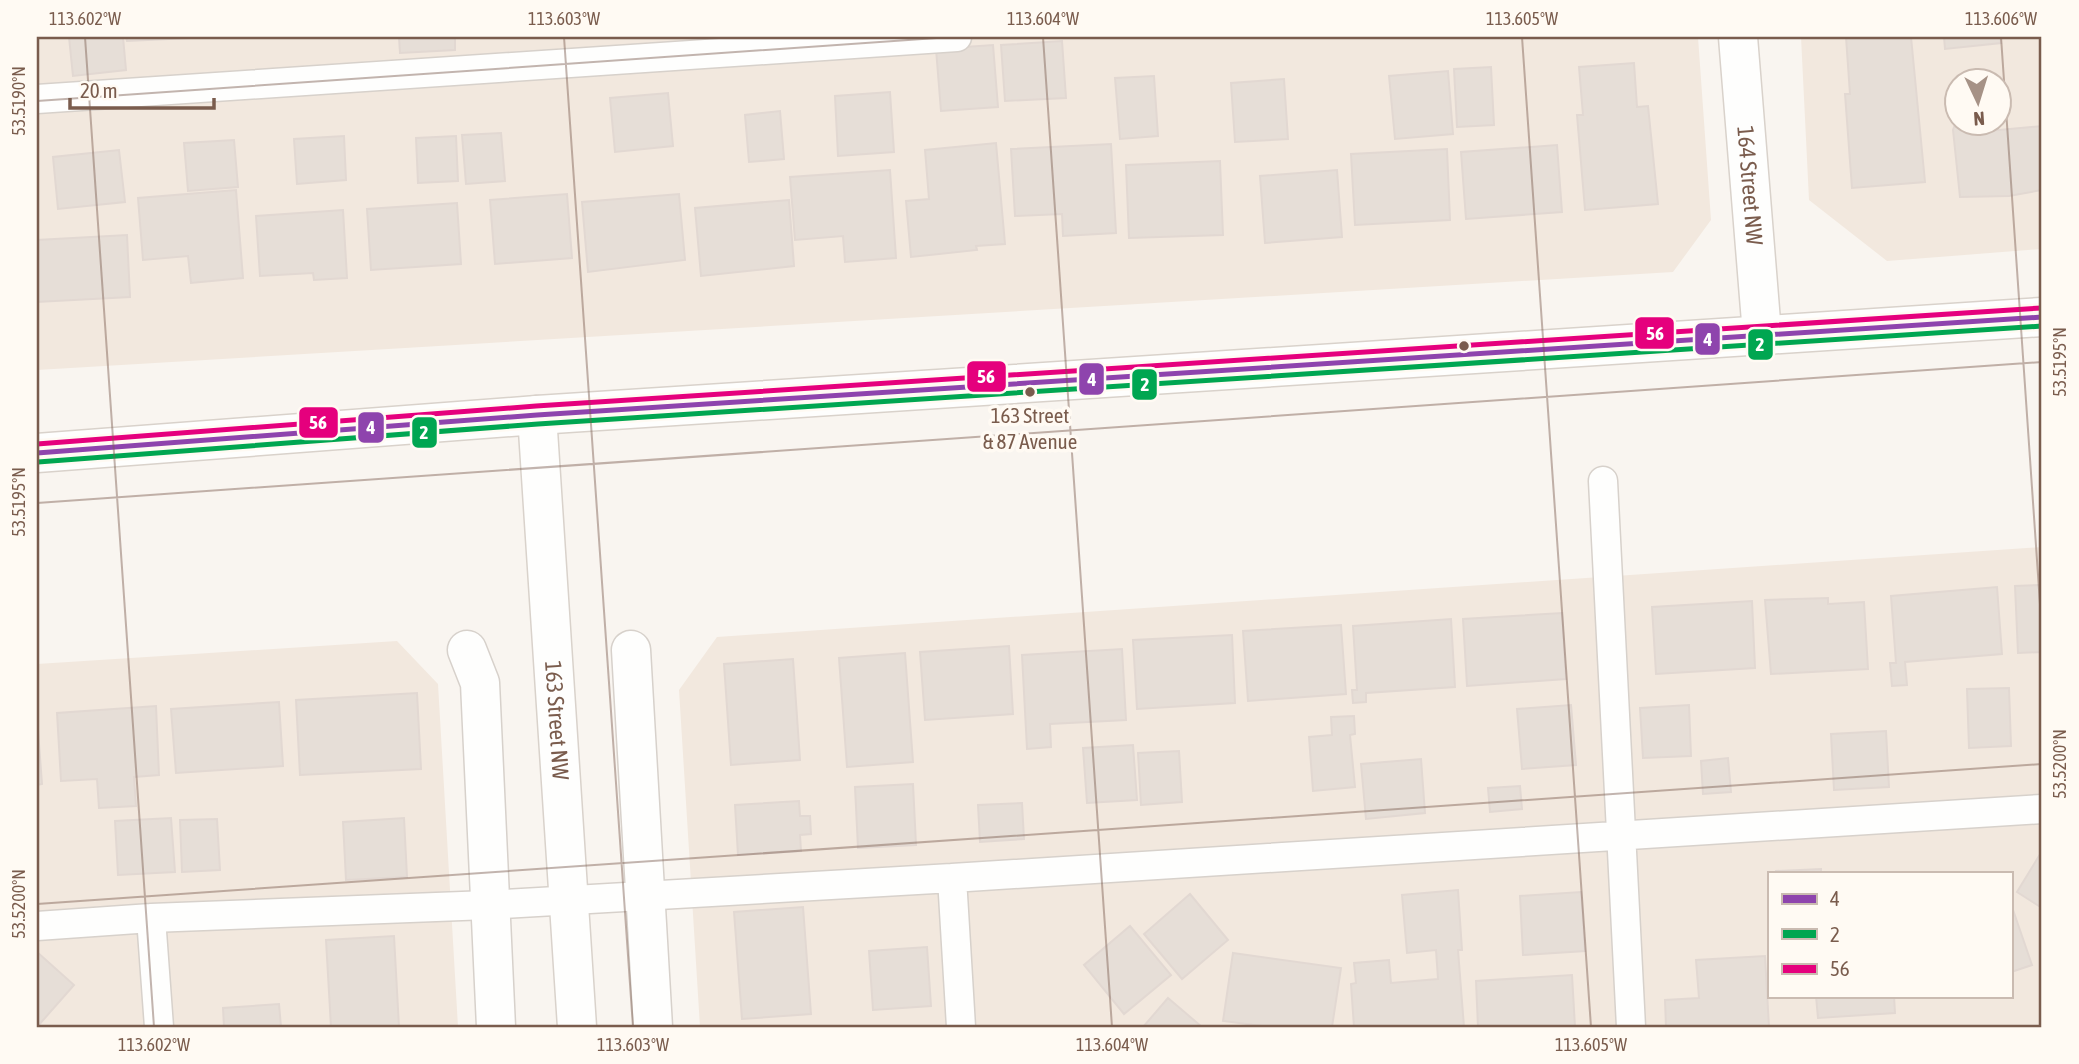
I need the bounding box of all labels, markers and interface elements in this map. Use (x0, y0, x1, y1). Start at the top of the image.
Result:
text: 113.602°W (49, 8, 121, 29)
text: 113.603°W (528, 8, 600, 29)
text: 113.604°W (1007, 8, 1079, 29)
text: 113.605°W (1486, 8, 1558, 29)
text: 113.606°W (1965, 8, 2037, 29)
text: 53.5190°N (8, 66, 29, 136)
scale bar (70, 66, 214, 110)
north arrow (1942, 66, 2012, 136)
text: 20 m (80, 78, 118, 102)
text: N (1973, 108, 1986, 130)
street label: 164 Street NW (1732, 125, 1768, 246)
line badge: 56 (1634, 316, 1675, 350)
text: 56 (1646, 322, 1664, 344)
line badge: 4 (1694, 322, 1721, 356)
text: 53.5195°N (2049, 327, 2070, 397)
text: 4 (1703, 328, 1713, 350)
line badge: 2 (1747, 328, 1774, 361)
text: 2 (1756, 333, 1765, 355)
unlabelled marker (1457, 339, 1471, 353)
line badge: 56 (966, 360, 1007, 393)
line badge: 4 (1078, 362, 1105, 396)
text: 56 (977, 365, 995, 387)
text: 4 (1087, 368, 1097, 390)
line badge: 2 (1131, 368, 1158, 401)
text: 2 (1141, 373, 1150, 395)
marker: 163 Street & 87 Avenue (1023, 385, 1037, 399)
place label: 163 Street & 87 Avenue (983, 403, 1077, 453)
line badge: 56 (298, 406, 339, 439)
text: 56 (309, 411, 327, 433)
line badge: 4 (357, 411, 385, 444)
text: 4 (366, 416, 376, 438)
line badge: 2 (411, 416, 438, 449)
text: 2 (420, 421, 429, 443)
text: 53.5195°N (8, 467, 29, 537)
street label: 163 Street NW (540, 660, 574, 781)
text: 53.5200°N (2049, 729, 2070, 799)
text: 53.5200°N (8, 869, 29, 939)
legend (1768, 872, 2012, 998)
text: 4 (1830, 886, 1840, 910)
text: 2 (1830, 922, 1840, 946)
text: 56 (1830, 956, 1850, 980)
text: 113.602°W (118, 1034, 190, 1055)
text: 113.603°W (597, 1034, 669, 1055)
text: 113.604°W (1076, 1034, 1148, 1055)
text: 113.605°W (1555, 1034, 1627, 1055)

